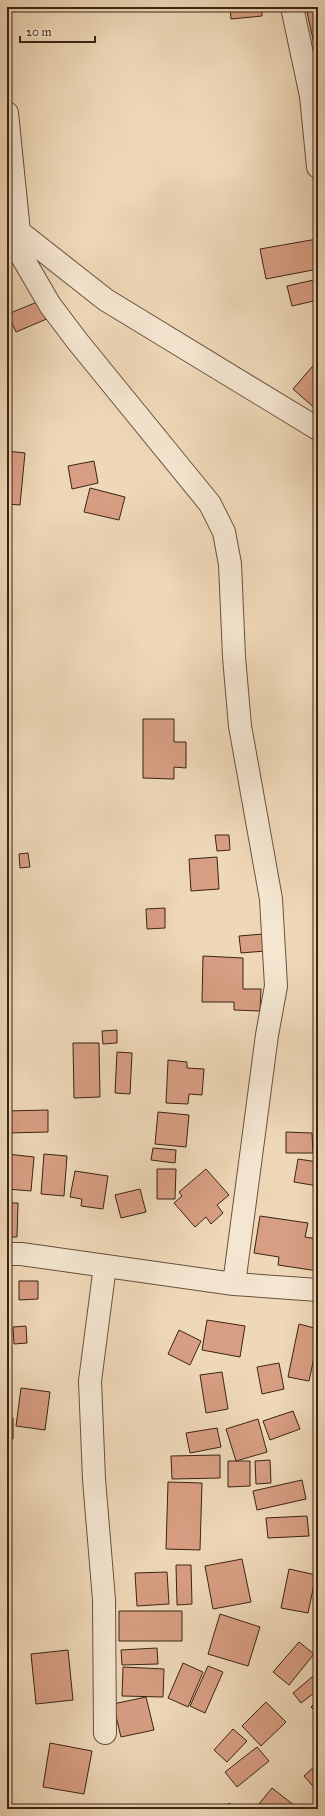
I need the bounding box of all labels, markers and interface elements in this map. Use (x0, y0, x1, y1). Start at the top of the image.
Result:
scale bar (20, 18, 95, 44)
text: 20 m (26, 25, 52, 39)

